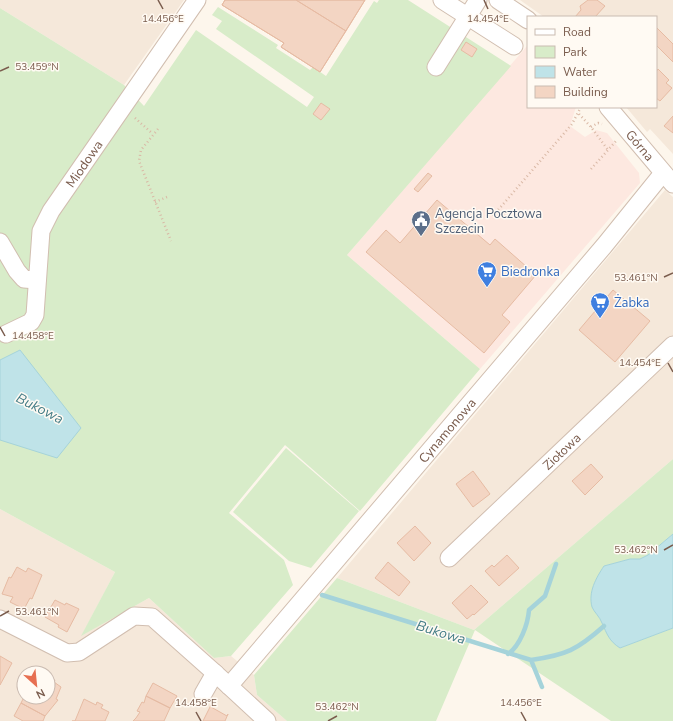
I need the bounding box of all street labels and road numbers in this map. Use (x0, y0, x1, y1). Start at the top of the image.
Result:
street label: Górna (621, 126, 658, 165)
street label: Miodowa (62, 137, 107, 191)
street label: Cynamonowa (415, 395, 481, 467)
street label: Ziołowa (539, 429, 585, 474)

